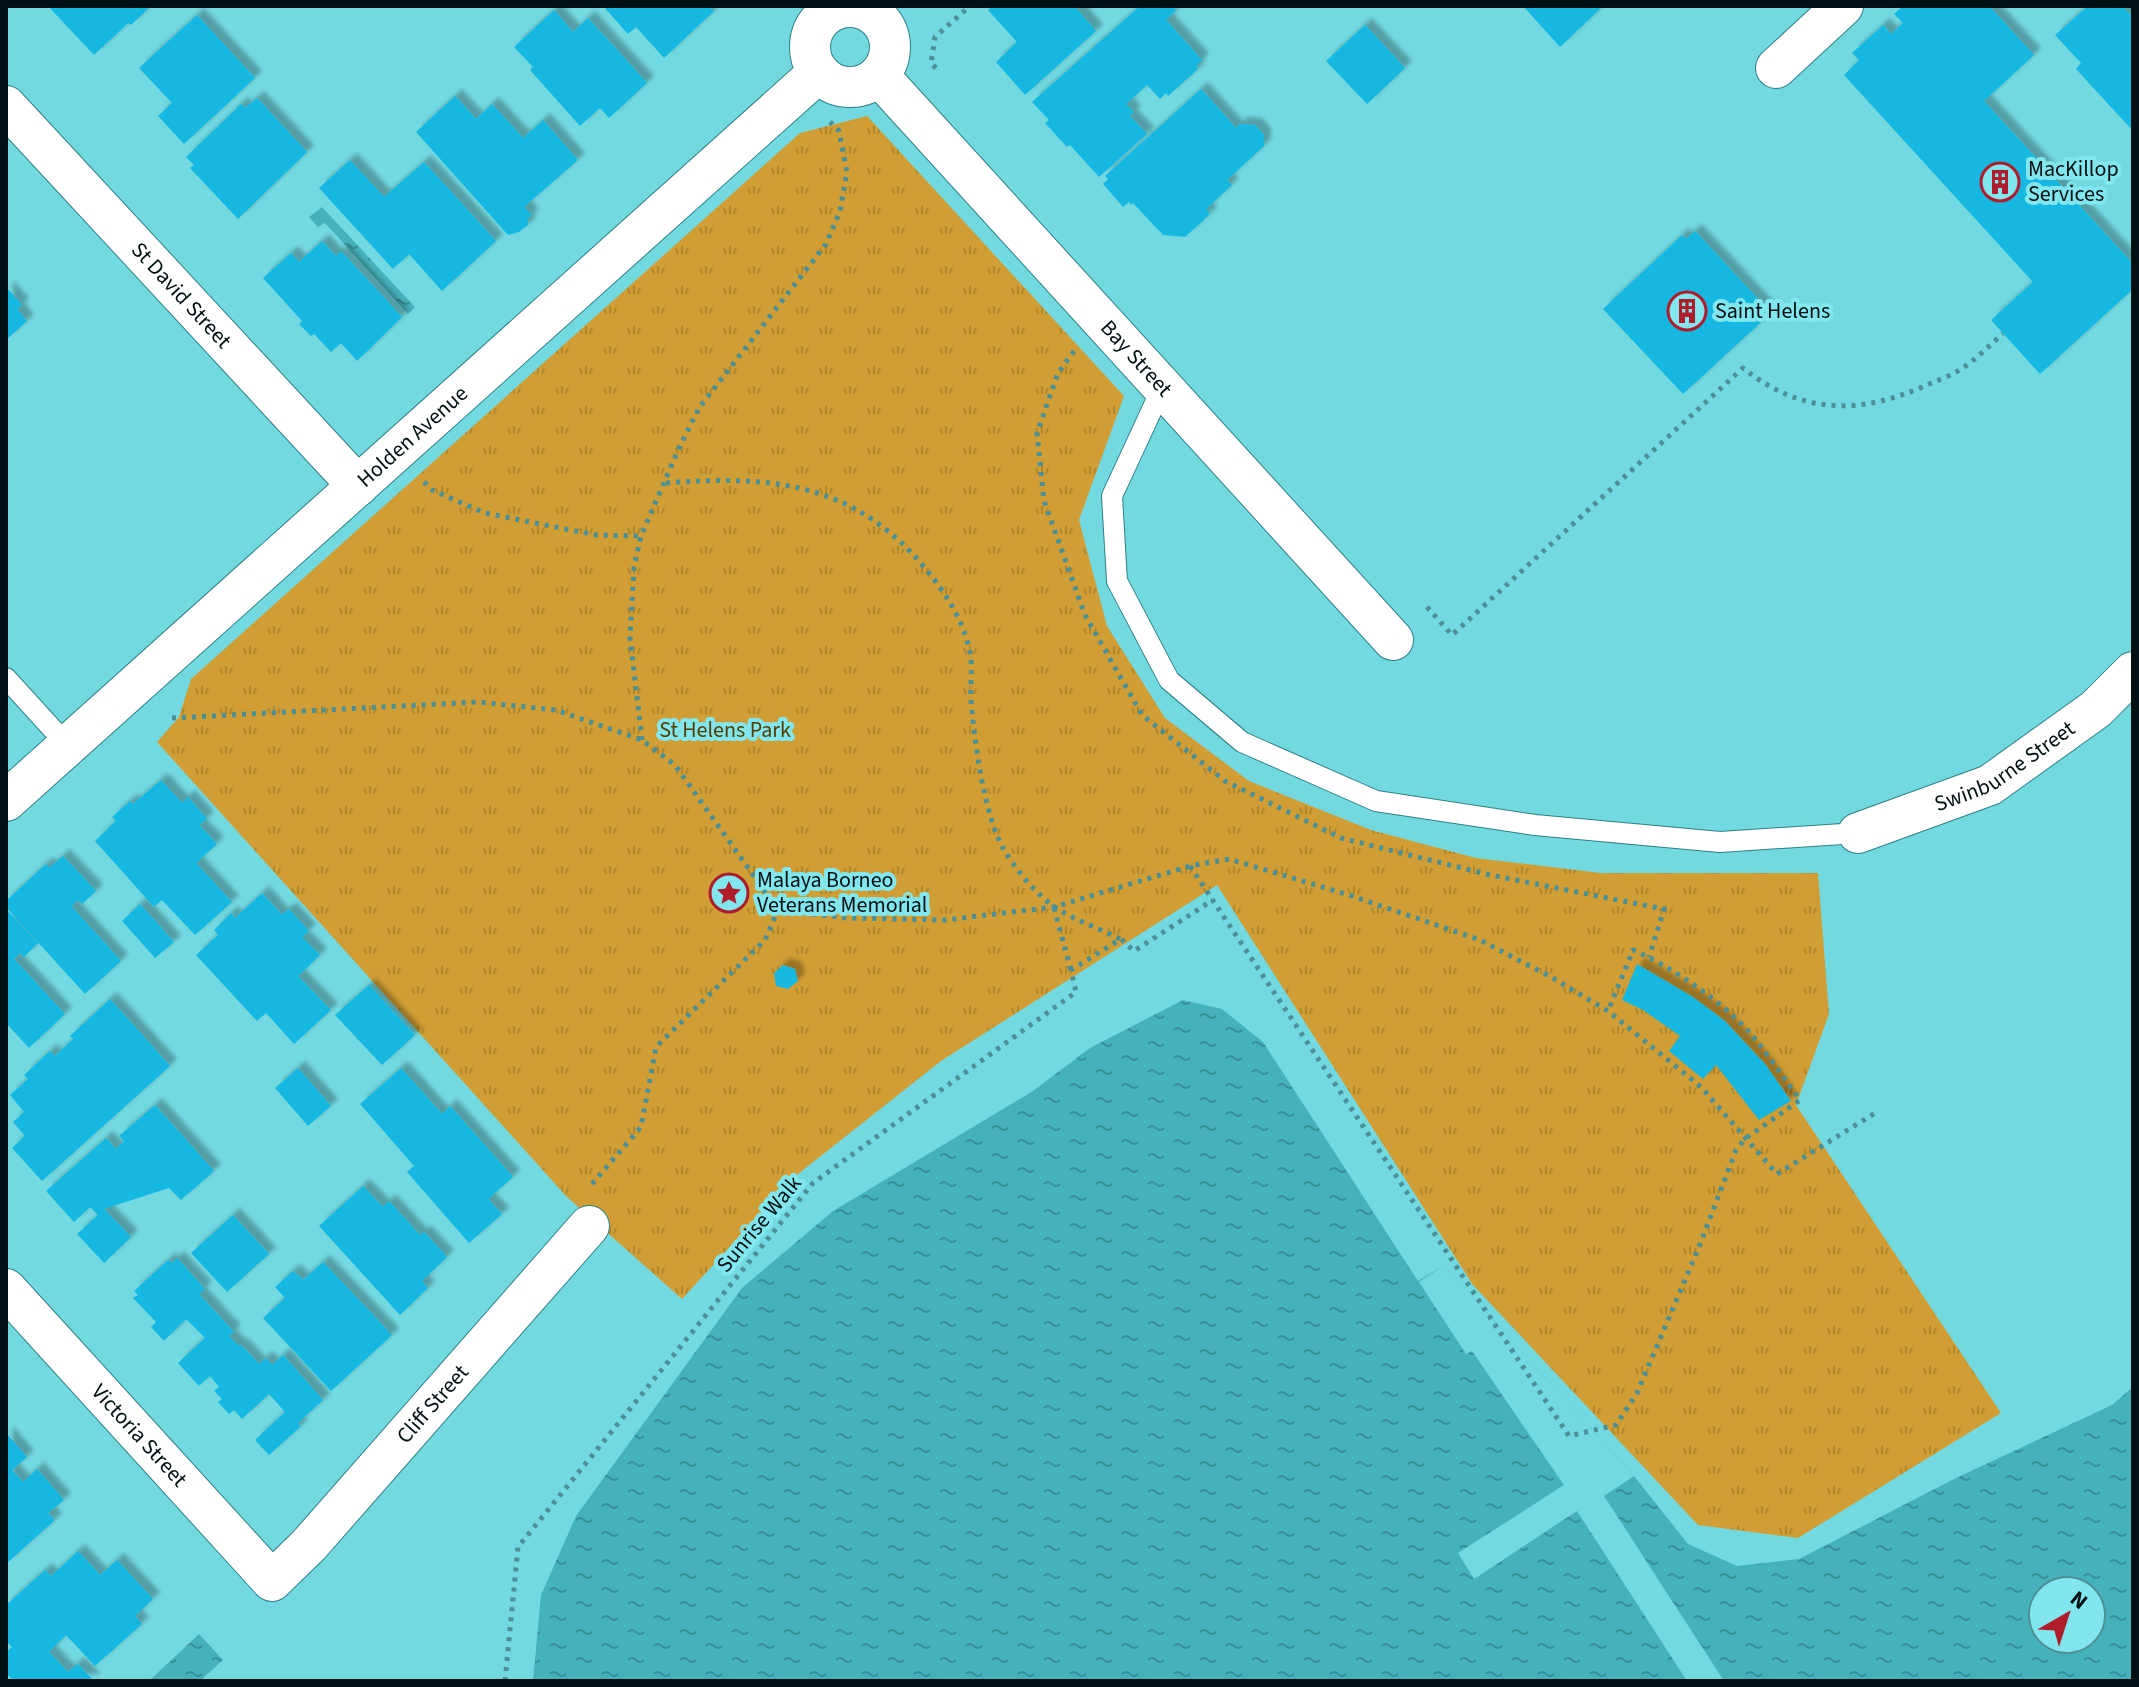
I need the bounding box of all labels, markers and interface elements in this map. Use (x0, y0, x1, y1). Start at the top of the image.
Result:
place label: MacKillop Services (2028, 153, 2119, 210)
building icon: MacKillop Services (1979, 161, 2021, 203)
street label: St David Street (124, 235, 239, 356)
building icon: Saint Helens (1666, 290, 1708, 332)
place label: Saint Helens (1715, 295, 1830, 327)
street label: Bay Street (1093, 313, 1180, 404)
street label: Holden Avenue (350, 378, 475, 495)
street label: Swinburne Street (1930, 713, 2082, 820)
park label: St Helens Park (659, 714, 791, 746)
place label: Malaya Borneo Veterans Memorial (757, 864, 927, 921)
place icon: Malaya Borneo Veterans Memorial (708, 872, 750, 914)
street label: Sunrise Walk (709, 1168, 809, 1279)
street label: Cliff Street (389, 1357, 477, 1451)
street label: Victoria Street (84, 1377, 195, 1494)
north arrow (2027, 1575, 2107, 1655)
text: N (2063, 1583, 2095, 1617)

